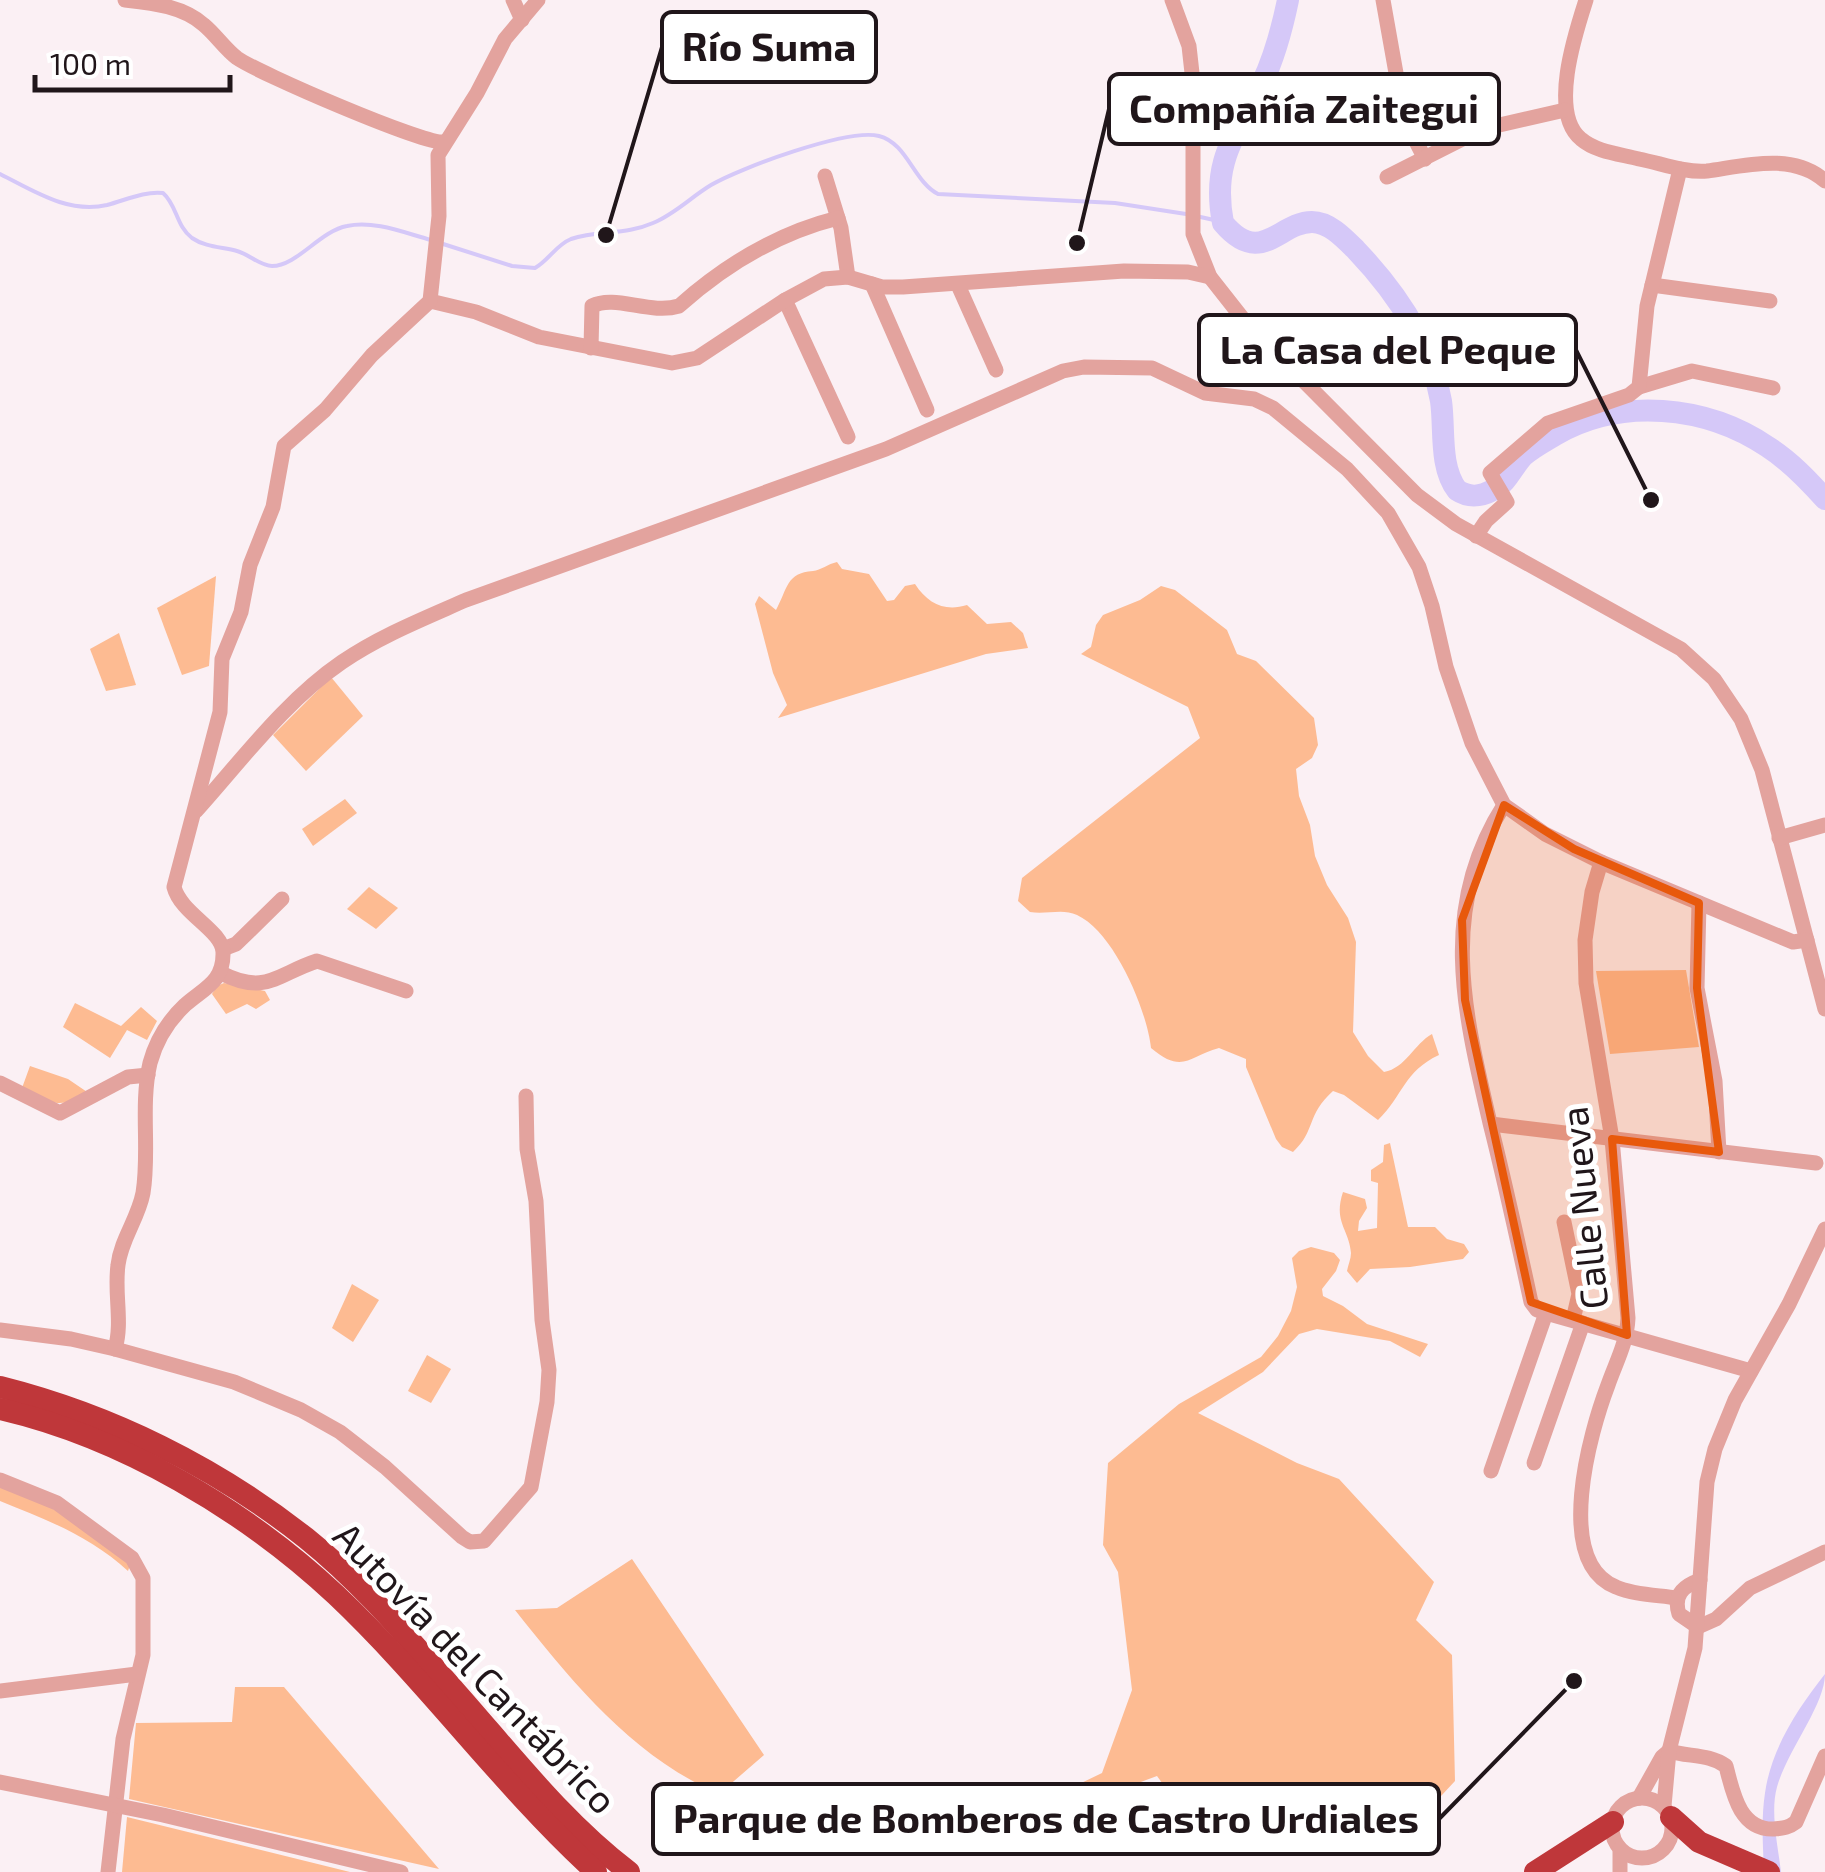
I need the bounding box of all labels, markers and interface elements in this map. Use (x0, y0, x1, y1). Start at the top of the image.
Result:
callout: Río Suma (662, 12, 876, 82)
text: Río Suma (682, 21, 856, 69)
scale bar (35, 30, 230, 92)
text: 100 m (50, 45, 131, 81)
callout: Compañía Zaitegui (1109, 74, 1499, 144)
text: Compañía Zaitegui (1129, 83, 1479, 131)
callout: La Casa del Peque (1199, 315, 1576, 385)
text: La Casa del Peque (1220, 324, 1556, 372)
street label: Calle Nueva (1549, 1104, 1617, 1312)
street label: Autovía del Cantábrico (325, 1512, 627, 1822)
callout: Parque de Bomberos de Castro Urdiales (653, 1784, 1439, 1854)
text: Parque de Bomberos de Castro Urdiales (673, 1793, 1419, 1841)

